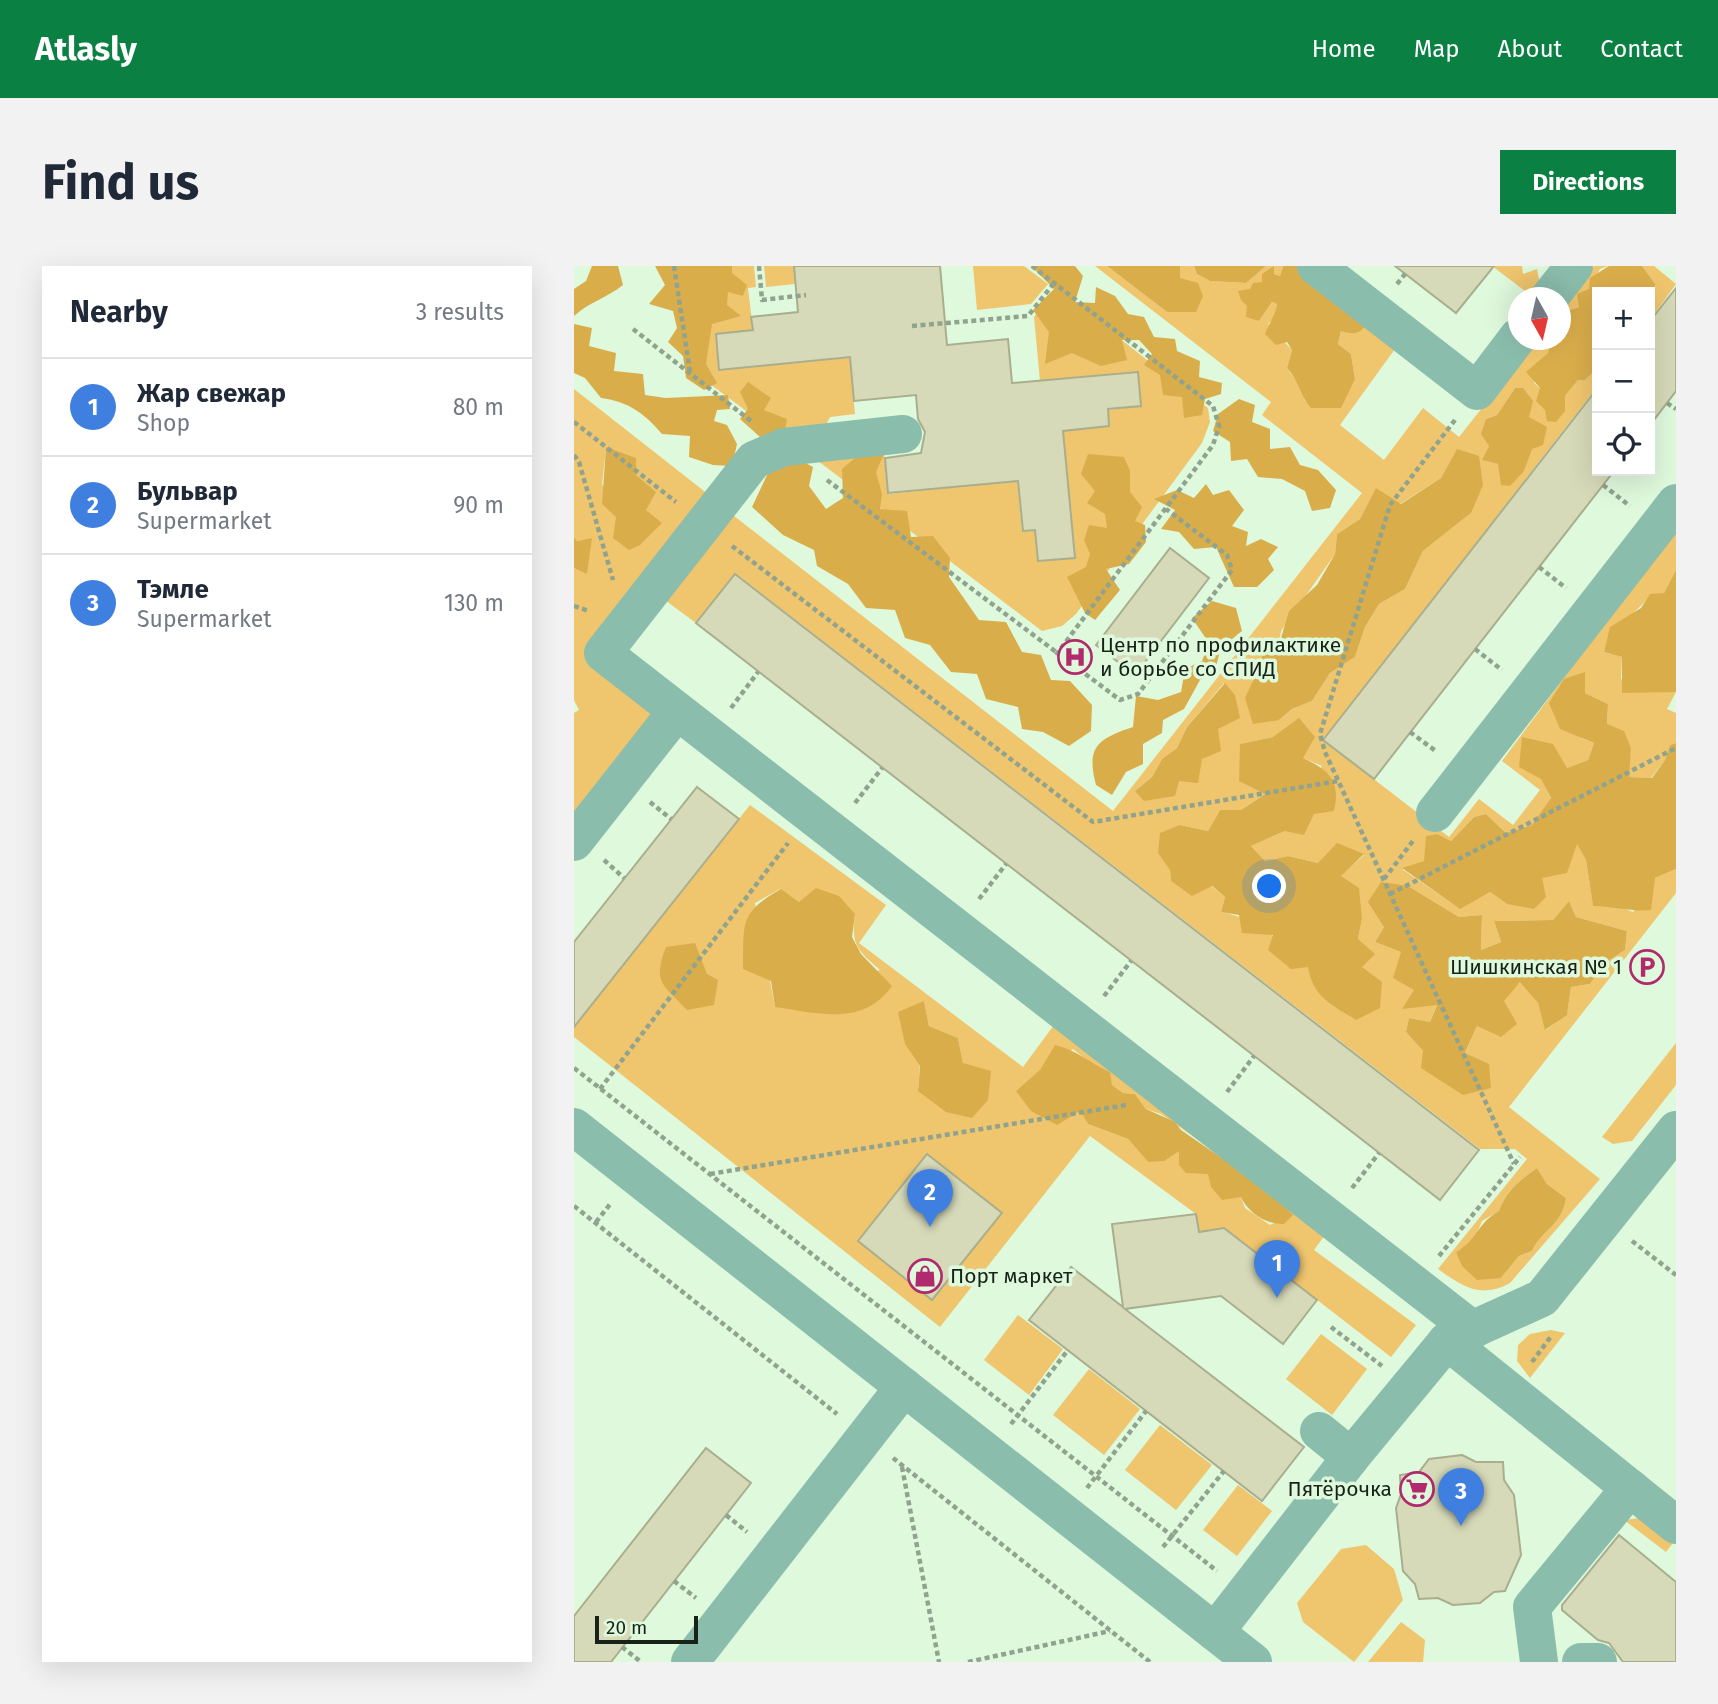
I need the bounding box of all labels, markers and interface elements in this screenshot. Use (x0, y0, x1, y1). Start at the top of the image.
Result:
text: Atlasly (35, 29, 137, 69)
text: Home (1312, 35, 1376, 63)
text: Map (1414, 35, 1460, 63)
text: About (1498, 35, 1562, 63)
text: Contact (1600, 35, 1683, 63)
button: Directions (1500, 150, 1676, 214)
text: Find us (42, 153, 199, 212)
north arrow (1508, 287, 1571, 350)
map controls (1592, 287, 1655, 476)
button: + (1592, 287, 1655, 350)
text: Nearby (70, 294, 168, 330)
text: 3 results (416, 298, 504, 326)
button: − (1592, 350, 1655, 413)
text: Жар свежар (137, 378, 286, 409)
text: 1 (88, 393, 98, 421)
text: 80 m (453, 393, 504, 421)
text: Shop (137, 409, 190, 437)
button: locate (1592, 413, 1655, 476)
text: Бульвар (137, 476, 238, 507)
text: 2 (87, 491, 99, 519)
text: 90 m (453, 491, 504, 519)
text: Supermarket (137, 507, 272, 535)
text: Тэмле (137, 574, 209, 605)
text: 3 (87, 589, 99, 617)
text: 130 m (444, 589, 504, 617)
text: Supermarket (137, 605, 272, 633)
place label: Центр по профилактике и борьбе со СПИД (1100, 632, 1341, 682)
hospital icon: Центр по профилактике и борьбе со СПИД (1056, 638, 1094, 676)
your location (1252, 869, 1286, 903)
parking icon: Шишкинская № 1 (1628, 948, 1666, 986)
place label: Шишкинская № 1 (1450, 954, 1622, 980)
pin: 2 (907, 1169, 953, 1227)
pin: 1 (1254, 1240, 1300, 1298)
shop icon: Порт маркет (906, 1257, 944, 1295)
place label: Порт маркет (950, 1263, 1073, 1289)
pin: 3 (1438, 1468, 1484, 1526)
supermarket icon: Пятёрочка (1398, 1470, 1436, 1508)
place label: Пятёрочка (1288, 1476, 1392, 1502)
scale bar (595, 1613, 698, 1645)
text: 20 m (606, 1616, 647, 1639)

